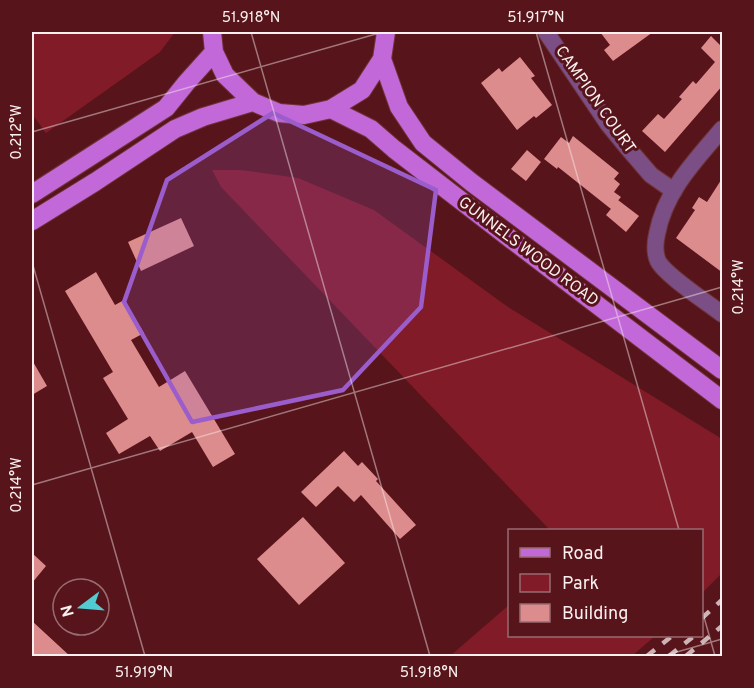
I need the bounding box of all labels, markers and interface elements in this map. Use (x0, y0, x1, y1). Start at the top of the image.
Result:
text: 51.918°N (222, 9, 280, 28)
text: 51.917°N (507, 9, 565, 28)
street label: CAMPION COURT (550, 42, 640, 158)
text: 0.212°W (8, 104, 27, 160)
street label: GUNNELS WOOD ROAD (454, 193, 602, 311)
text: 0.214°W (730, 259, 749, 315)
text: 0.214°W (8, 457, 27, 513)
legend (508, 529, 703, 637)
text: Road (562, 543, 604, 566)
text: Park (562, 573, 599, 596)
north arrow (51, 577, 111, 637)
text: N (57, 602, 80, 619)
text: Building (562, 603, 628, 626)
text: 51.919°N (115, 664, 173, 683)
text: 51.918°N (400, 664, 458, 683)

